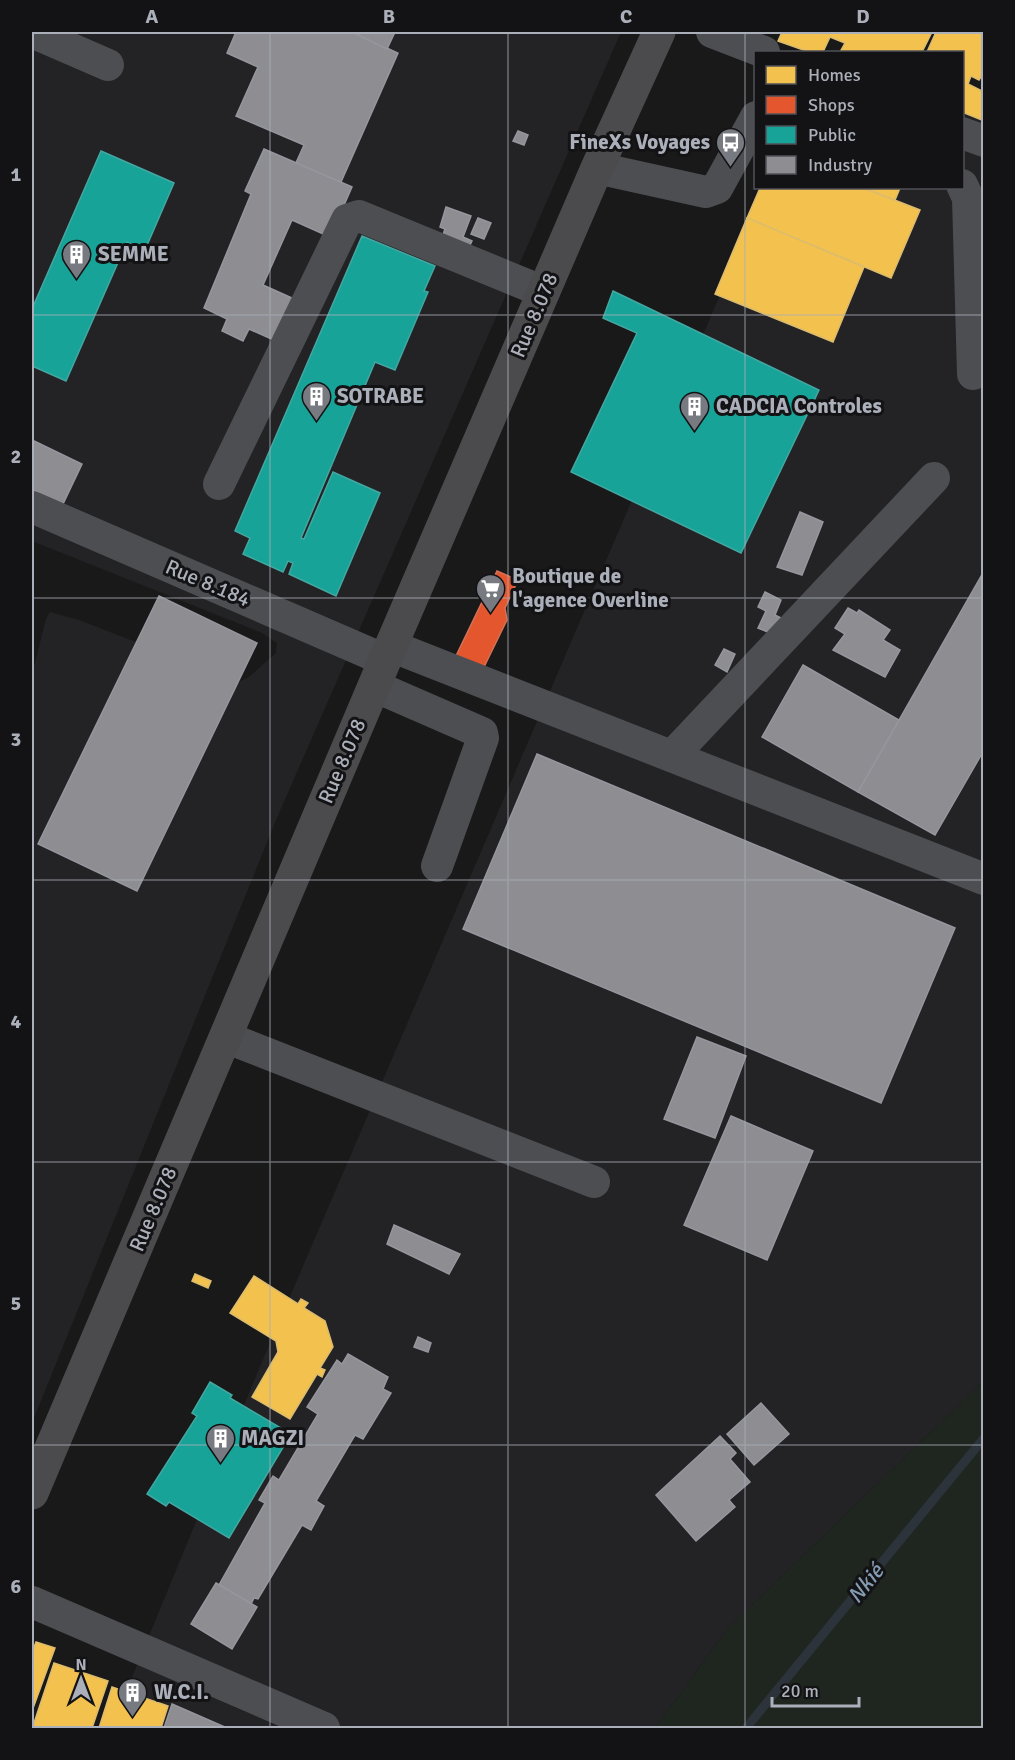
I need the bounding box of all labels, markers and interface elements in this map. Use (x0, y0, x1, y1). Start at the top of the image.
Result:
text: A (146, 4, 159, 29)
text: B (383, 4, 395, 29)
text: C (620, 4, 632, 29)
text: D (856, 4, 870, 29)
legend (754, 51, 964, 189)
text: Homes (808, 64, 861, 86)
text: Shops (808, 94, 855, 116)
text: Public (808, 124, 856, 146)
bus stop icon: FineXs Voyages (715, 126, 747, 168)
place label: FineXs Voyages (569, 129, 710, 155)
text: Industry (808, 154, 873, 176)
text: 1 (11, 162, 22, 187)
building icon: SEMME (61, 238, 93, 280)
place label: SEMME (98, 241, 169, 267)
street label: Rue 8.078 (505, 269, 563, 361)
building icon: SOTRABE (300, 380, 332, 422)
place label: SOTRABE (337, 383, 424, 409)
building icon: CADCIA Controles (679, 390, 711, 432)
place label: CADCIA Controles (716, 393, 882, 419)
text: 2 (11, 444, 21, 469)
street label: Rue 8.184 (162, 554, 254, 612)
place label: Boutique de l'agence Overline (512, 563, 669, 613)
supermarket icon: Boutique de l'agence Overline (475, 572, 507, 614)
street label: Rue 8.078 (313, 715, 371, 807)
text: 3 (11, 727, 21, 752)
text: 4 (11, 1009, 22, 1034)
street label: Rue 8.078 (124, 1163, 182, 1255)
text: 5 (11, 1291, 21, 1316)
building icon: MAGZI (204, 1422, 236, 1464)
place label: MAGZI (241, 1425, 304, 1451)
water label: Nkié (841, 1557, 891, 1608)
text: 6 (11, 1574, 22, 1599)
north arrow (51, 1649, 111, 1709)
text: N (75, 1655, 87, 1675)
scale bar (772, 1670, 859, 1708)
building icon: W.C.I. (117, 1676, 149, 1718)
place label: W.C.I. (154, 1679, 209, 1705)
text: 20 m (781, 1680, 819, 1702)

